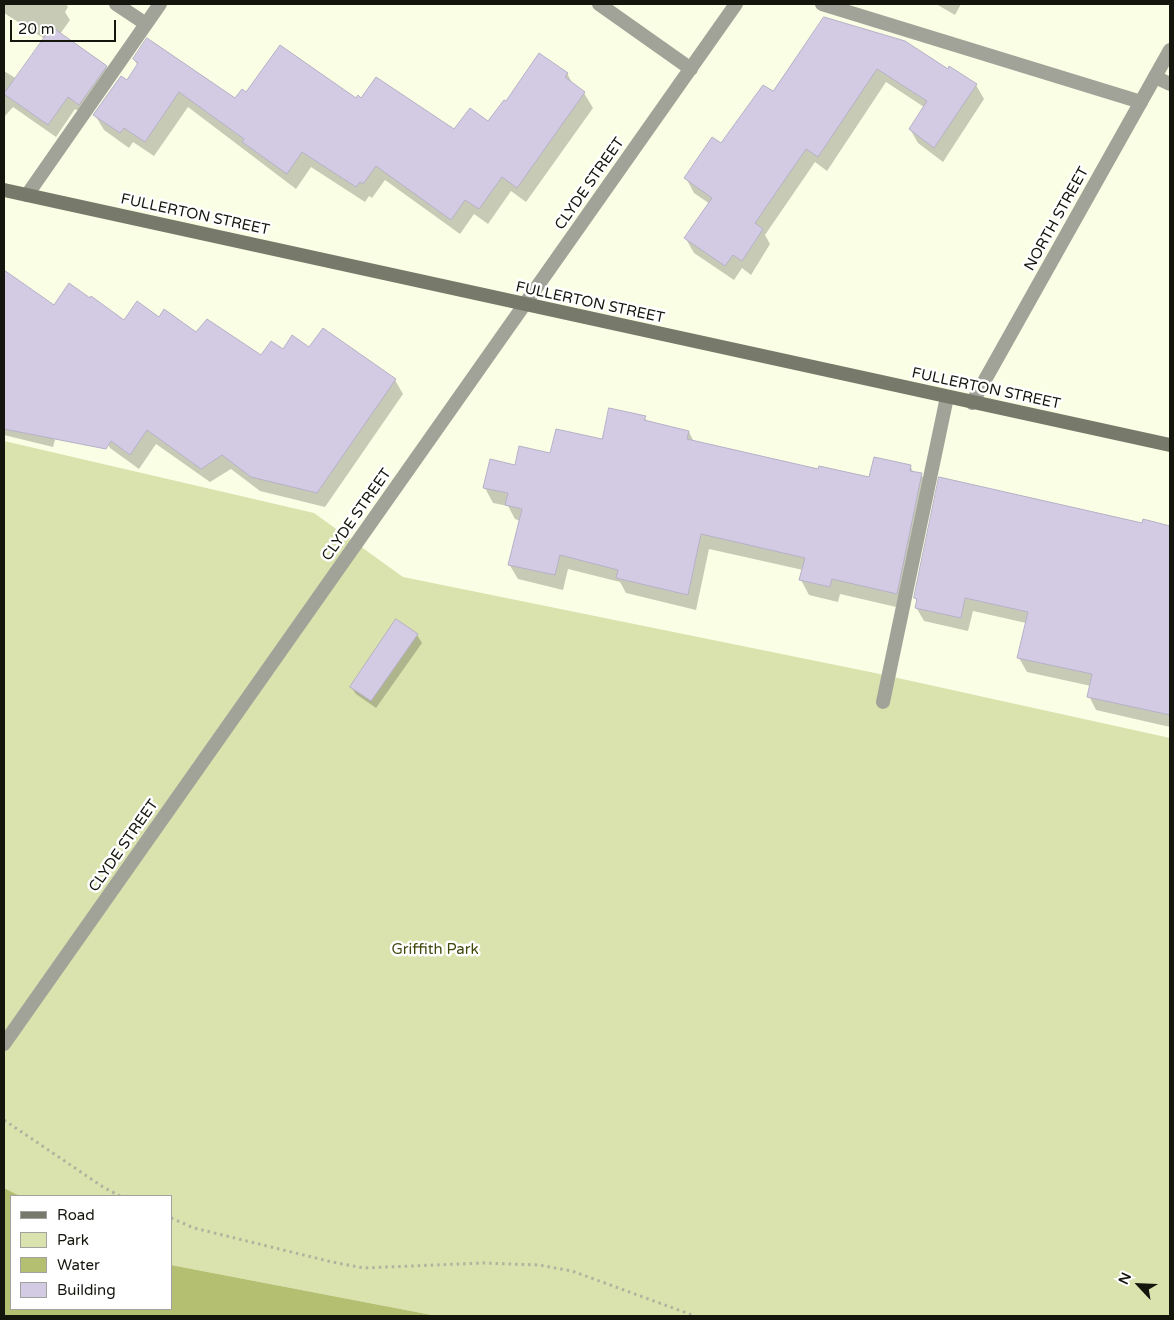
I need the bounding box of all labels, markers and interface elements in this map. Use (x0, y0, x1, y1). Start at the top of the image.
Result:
scale bar (12, 10, 119, 42)
text: 20 m (18, 20, 55, 38)
street label: CLYDE STREET (551, 134, 629, 234)
street label: NORTH STREET (1021, 164, 1093, 274)
street label: FULLERTON STREET (119, 190, 271, 240)
street label: FULLERTON STREET (514, 278, 666, 328)
street label: FULLERTON STREET (910, 364, 1062, 414)
street label: CLYDE STREET (318, 465, 396, 565)
street label: CLYDE STREET (85, 796, 163, 896)
park label: Griffith Park (391, 941, 479, 959)
legend (10, 1195, 172, 1310)
text: Road (57, 1206, 95, 1224)
text: Park (57, 1231, 89, 1249)
text: Water (57, 1256, 100, 1274)
north arrow (1114, 1260, 1164, 1310)
text: N (1115, 1270, 1135, 1287)
text: Building (57, 1281, 116, 1299)

